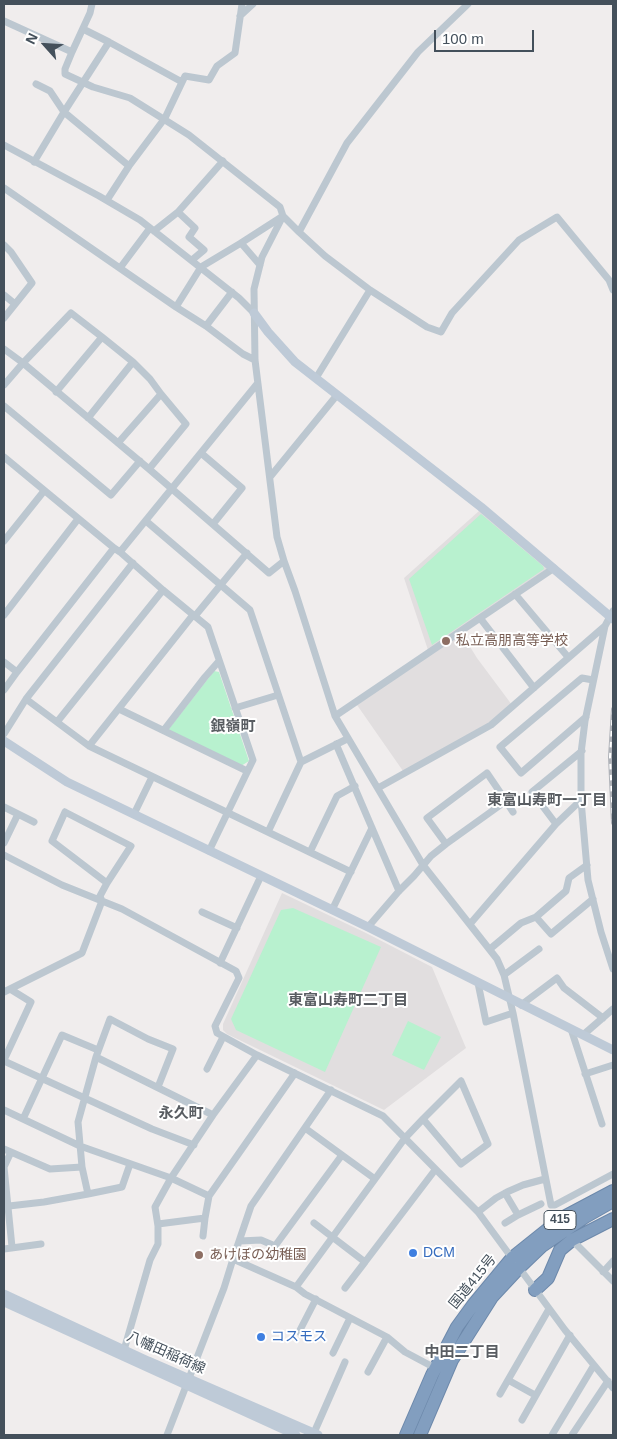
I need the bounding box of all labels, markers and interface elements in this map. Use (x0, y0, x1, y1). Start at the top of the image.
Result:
north arrow (20, 20, 70, 70)
scale bar (437, 20, 537, 52)
text: N (22, 30, 41, 46)
text: 100 m (442, 30, 484, 47)
place label: 私立高朋高等学校 (456, 633, 568, 649)
marker: 私立高朋高等学校 (440, 635, 452, 647)
district label: 銀嶺町 (211, 718, 255, 736)
district label: 東富山寿町一丁目 (487, 792, 607, 810)
district label: 東富山寿町二丁目 (288, 992, 408, 1010)
district label: 永久町 (159, 1105, 203, 1123)
road number: 415 (544, 1210, 576, 1230)
place label: DCM (423, 1245, 455, 1261)
place label: あけぼの幼稚園 (209, 1247, 307, 1263)
marker: DCM (407, 1247, 419, 1259)
marker: あけぼの幼稚園 (193, 1249, 205, 1261)
street label: 国道415号 (446, 1251, 500, 1313)
street label: 八幡田稲荷線 (124, 1328, 208, 1378)
place label: コスモス (271, 1329, 327, 1345)
marker: コスモス (255, 1331, 267, 1343)
district label: 中田二丁目 (425, 1344, 499, 1362)

